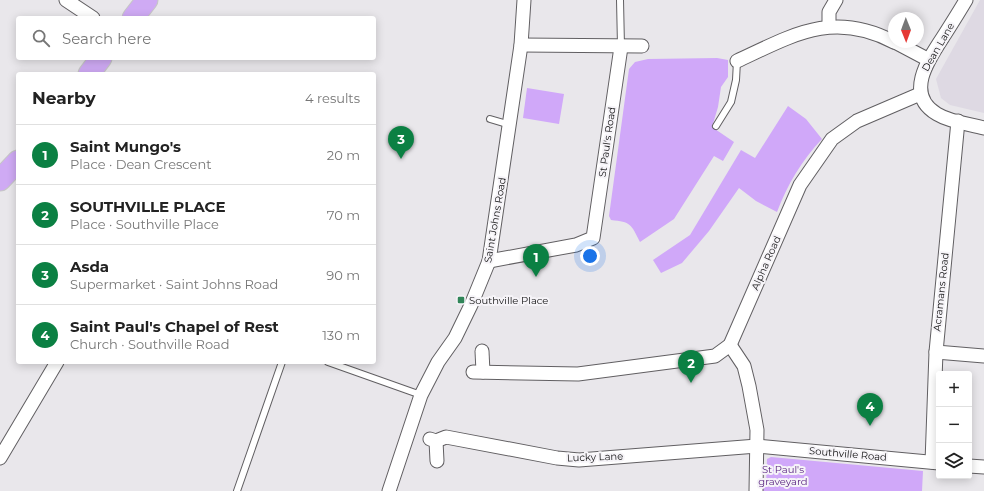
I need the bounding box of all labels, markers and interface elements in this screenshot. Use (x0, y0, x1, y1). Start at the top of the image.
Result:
north arrow (888, 12, 924, 48)
search box (16, 16, 376, 60)
street label: Dean Lane (919, 20, 957, 74)
icon: search (30, 27, 52, 49)
text: Search here (62, 29, 151, 48)
text: Nearby (32, 88, 96, 108)
text: 4 results (305, 90, 360, 106)
street label: St Paul's Road (596, 106, 618, 178)
pin: 3 (388, 126, 414, 159)
text: Saint Mungo's (70, 137, 181, 156)
text: 1 (42, 147, 48, 163)
text: 20 m (327, 147, 360, 163)
text: Place · Dean Crescent (70, 156, 212, 172)
street label: Saint Johns Road (481, 176, 509, 264)
text: SOUTHVILLE PLACE (70, 197, 226, 216)
text: 2 (41, 207, 49, 223)
text: 70 m (327, 207, 360, 223)
text: Place · Southville Place (70, 216, 219, 232)
street label: Alpha Road (748, 234, 784, 292)
pin: 1 (523, 244, 549, 277)
your location (580, 246, 600, 266)
street label: Acramans Road (930, 252, 952, 332)
text: Asda (70, 257, 109, 276)
text: 3 (41, 267, 49, 283)
text: 90 m (326, 267, 360, 283)
text: Supermarket · Saint Johns Road (70, 276, 278, 292)
place label: Southville Place (469, 294, 548, 307)
marker: Southville Place (456, 295, 466, 305)
text: Saint Paul's Chapel of Rest (70, 317, 279, 336)
text: 4 (41, 327, 49, 343)
text: 130 m (322, 327, 360, 343)
text: Church · Southville Road (70, 336, 230, 352)
pin: 2 (678, 350, 704, 383)
map controls (936, 371, 972, 479)
button: + (936, 371, 972, 407)
pin: 4 (857, 393, 883, 426)
button: − (936, 407, 972, 443)
button: layers (936, 443, 972, 479)
street label: Southville Road (809, 444, 887, 464)
street label: Lucky Lane (567, 450, 623, 464)
park label: St Paul's graveyard (758, 463, 808, 488)

